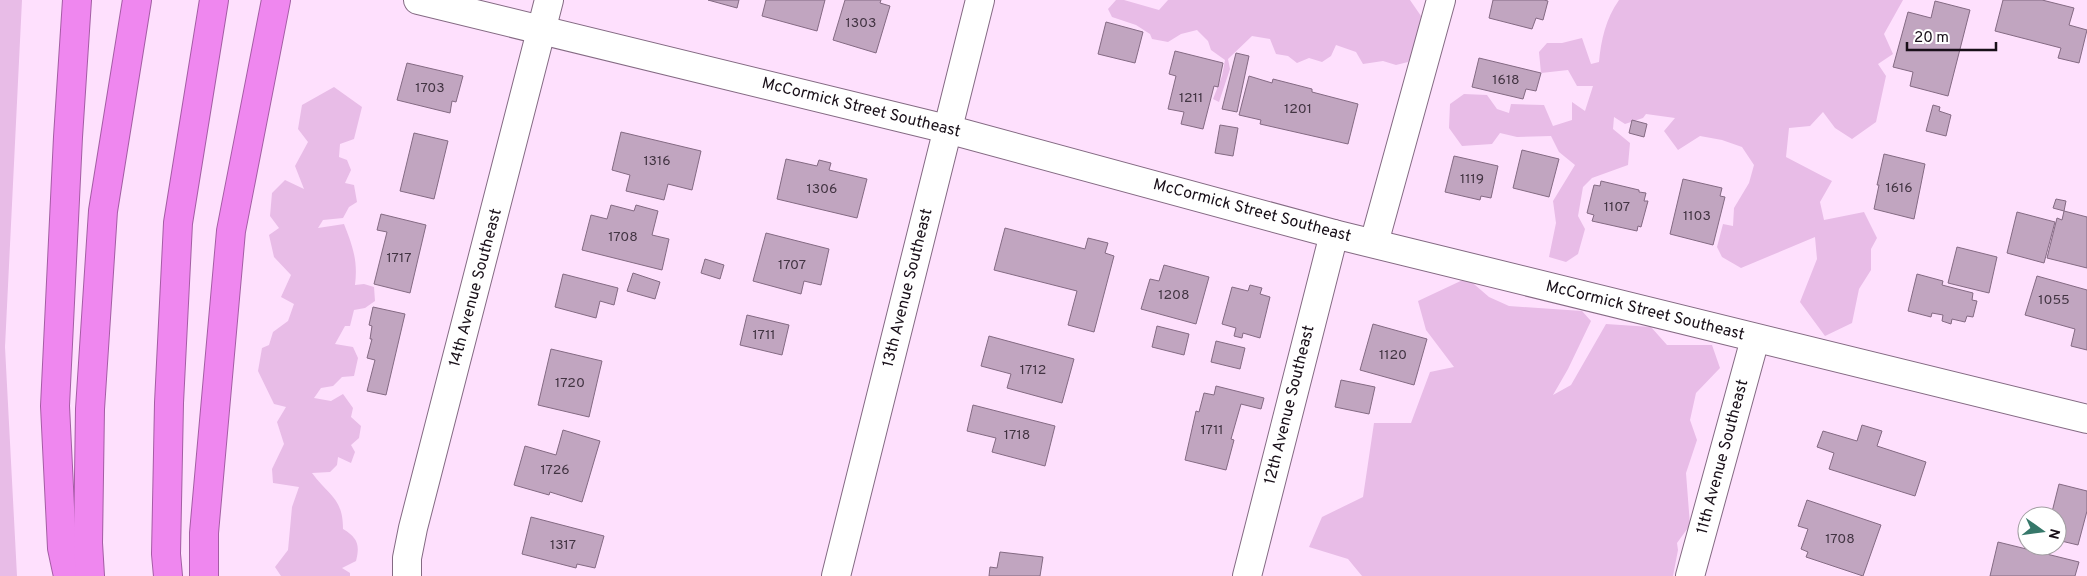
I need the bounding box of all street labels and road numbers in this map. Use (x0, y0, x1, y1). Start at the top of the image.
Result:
street label: McCormick Street Southeast (759, 74, 963, 142)
street label: McCormick Street Southeast (1151, 175, 1353, 247)
street label: 14th Avenue Southeast (445, 207, 507, 369)
street label: 13th Avenue Southeast (879, 207, 937, 369)
street label: McCormick Street Southeast (1543, 277, 1747, 345)
street label: 12th Avenue Southeast (1261, 323, 1319, 487)
street label: 11th Avenue Southeast (1693, 377, 1753, 537)

